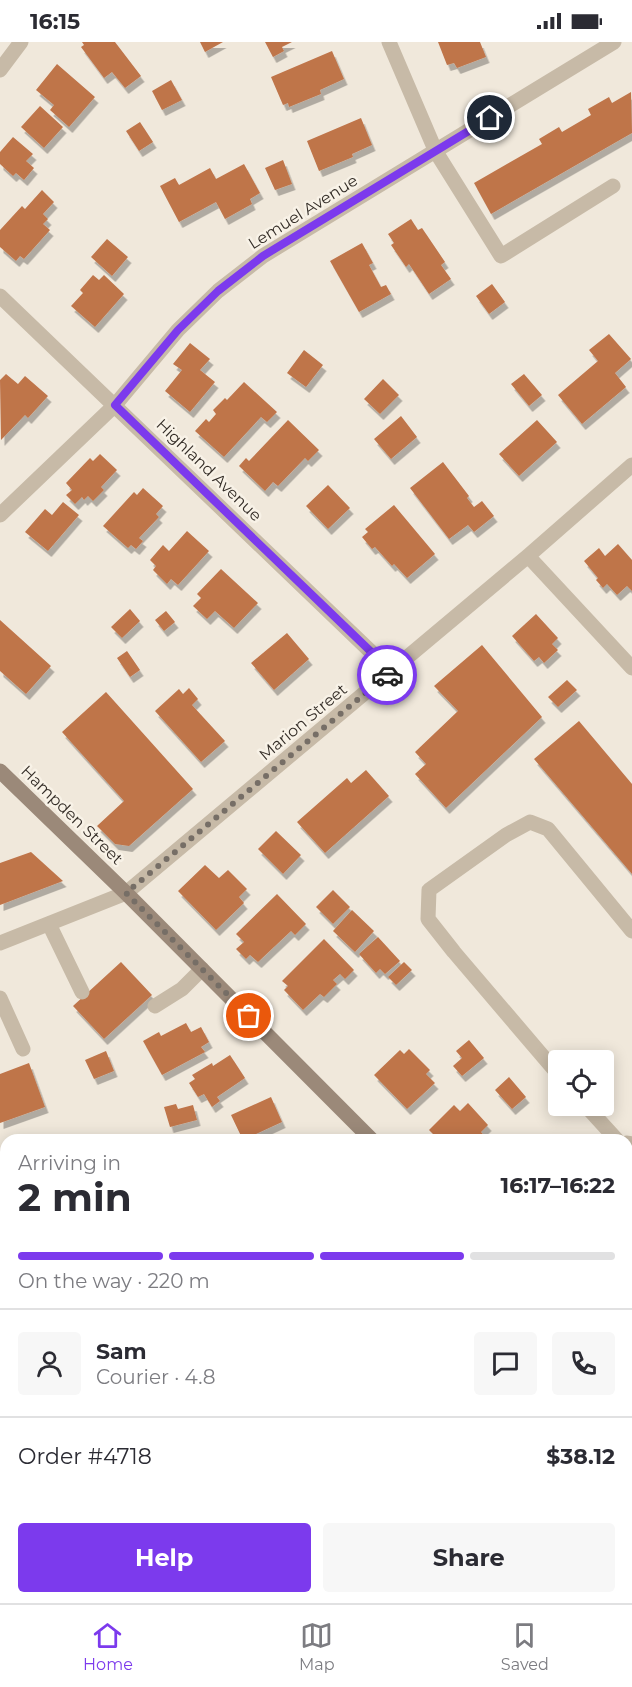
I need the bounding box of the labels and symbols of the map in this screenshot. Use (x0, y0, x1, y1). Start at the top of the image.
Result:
pin (464, 92, 515, 143)
street label: Lemuel Avenue (245, 171, 361, 253)
street label: Highland Avenue (152, 415, 266, 525)
courier (357, 645, 417, 705)
street label: Marion Street (255, 679, 351, 764)
street label: Hampden Street (17, 762, 127, 869)
pin (223, 990, 274, 1041)

